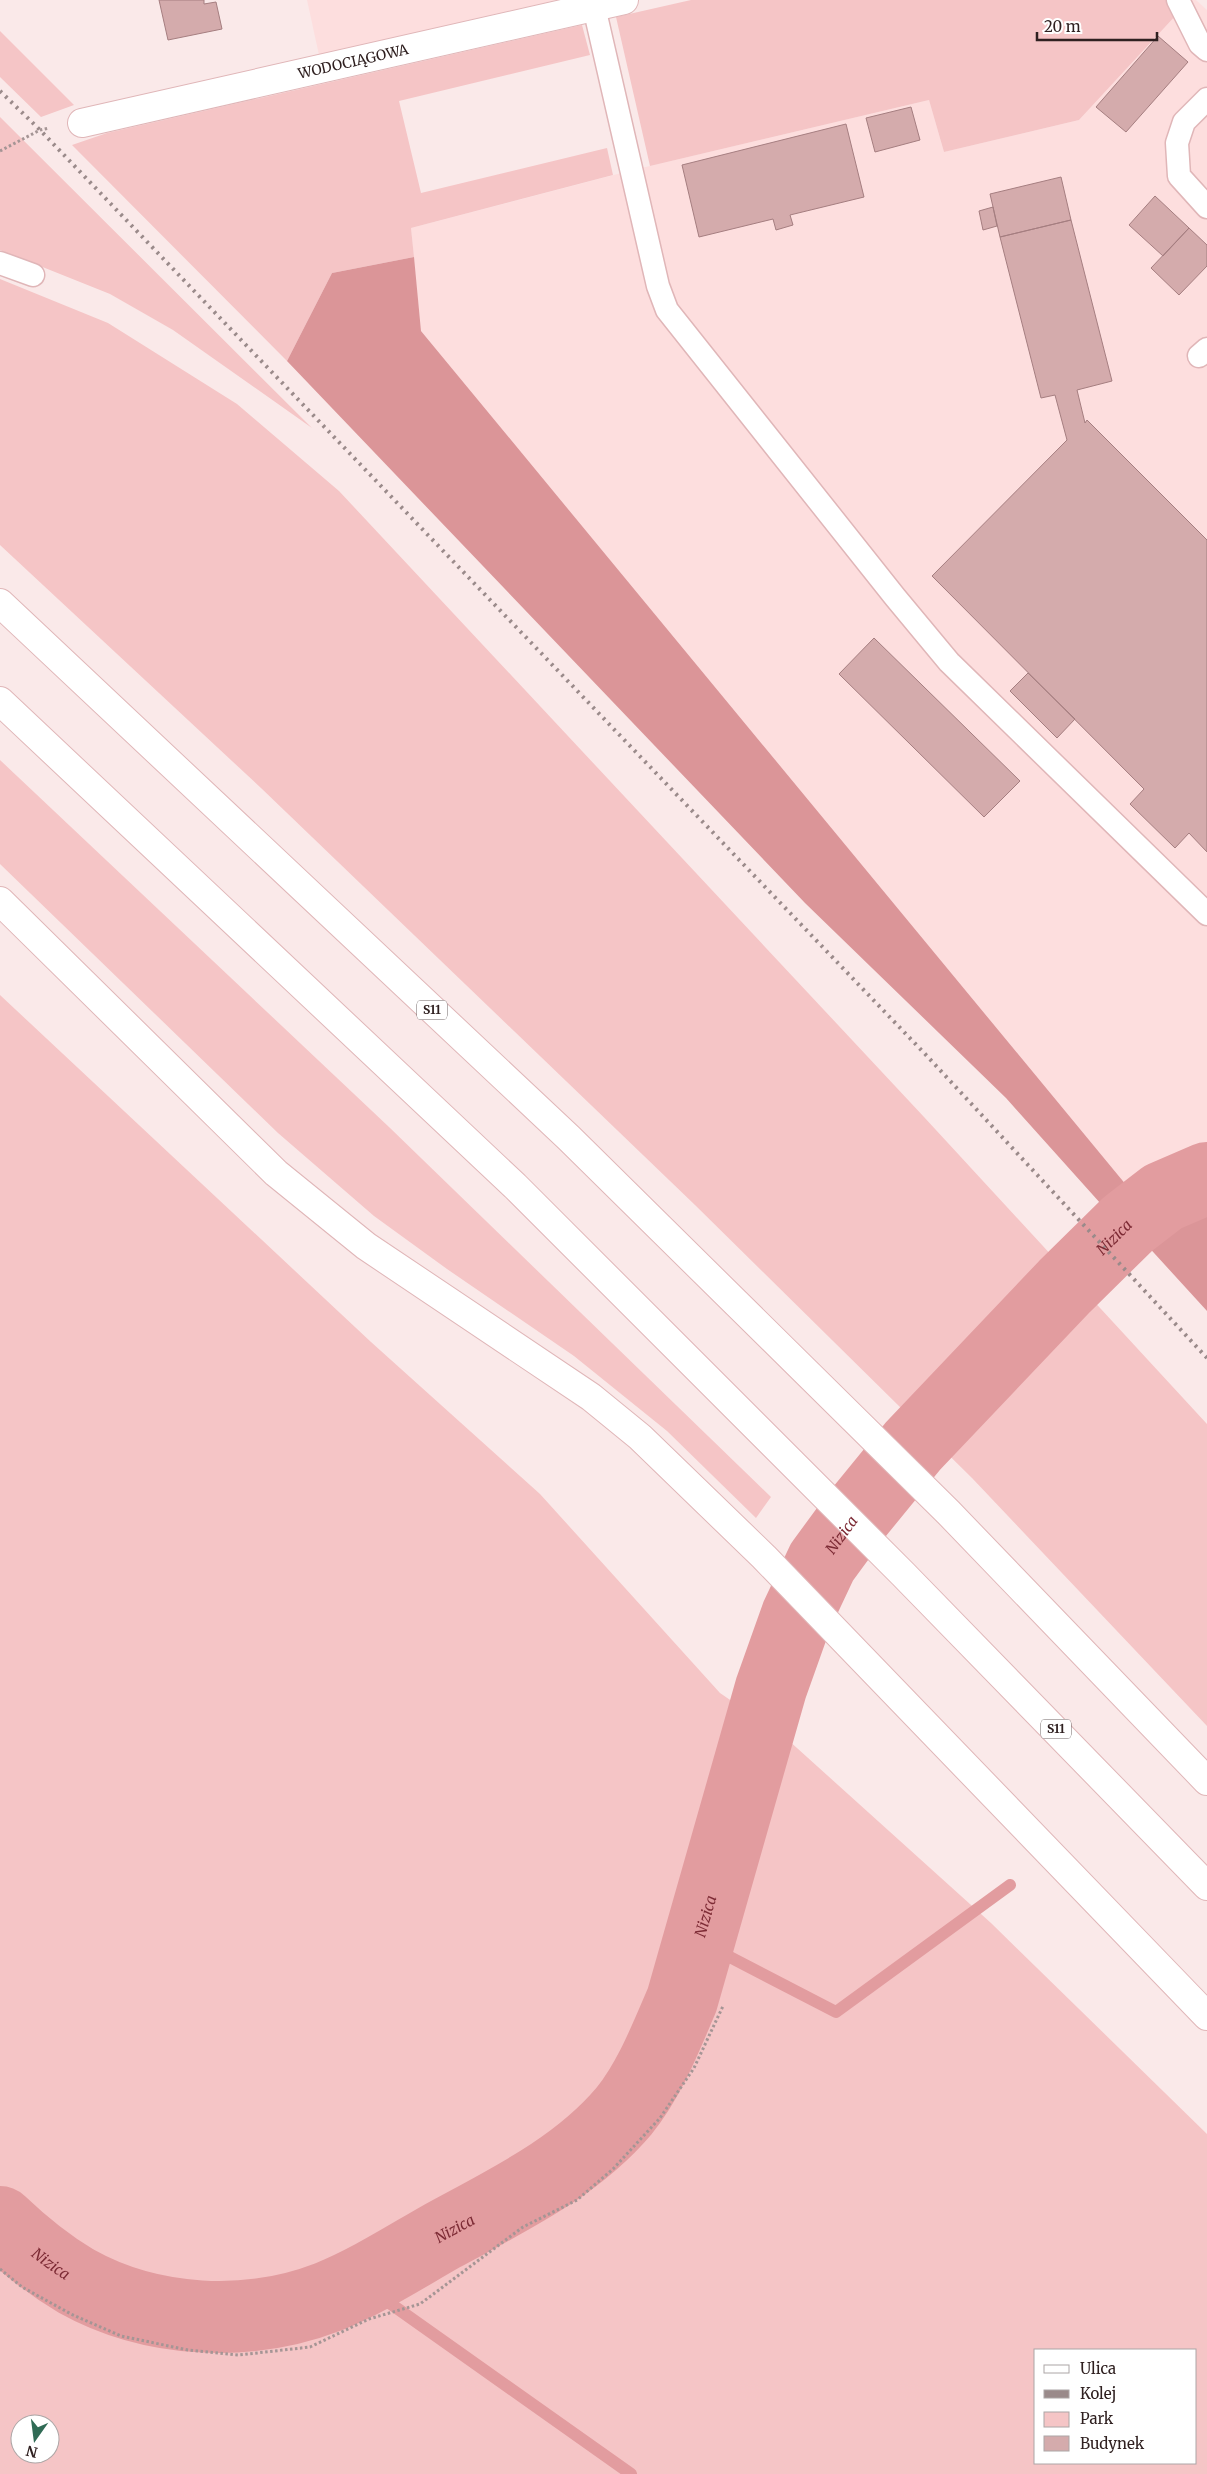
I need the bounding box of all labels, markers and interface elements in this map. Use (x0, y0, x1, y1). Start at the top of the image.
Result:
scale bar (1037, 10, 1157, 42)
text: 20 m (1044, 17, 1081, 36)
street label: WODOCIĄGOWA (295, 40, 410, 83)
road number: S11 (417, 1000, 447, 1020)
water label: Nizica (1092, 1215, 1136, 1259)
water label: Nizica (821, 1512, 862, 1558)
road number: S11 (1041, 1720, 1071, 1738)
water label: Nizica (690, 1893, 720, 1939)
water label: Nizica (431, 2210, 478, 2247)
water label: Nizica (28, 2244, 74, 2284)
legend (1034, 2349, 1197, 2464)
text: Ulica (1080, 2359, 1116, 2378)
text: Kolej (1080, 2384, 1116, 2403)
text: Park (1080, 2409, 1114, 2428)
north arrow (10, 2414, 60, 2464)
text: Budynek (1080, 2434, 1145, 2453)
text: N (24, 2442, 39, 2462)

